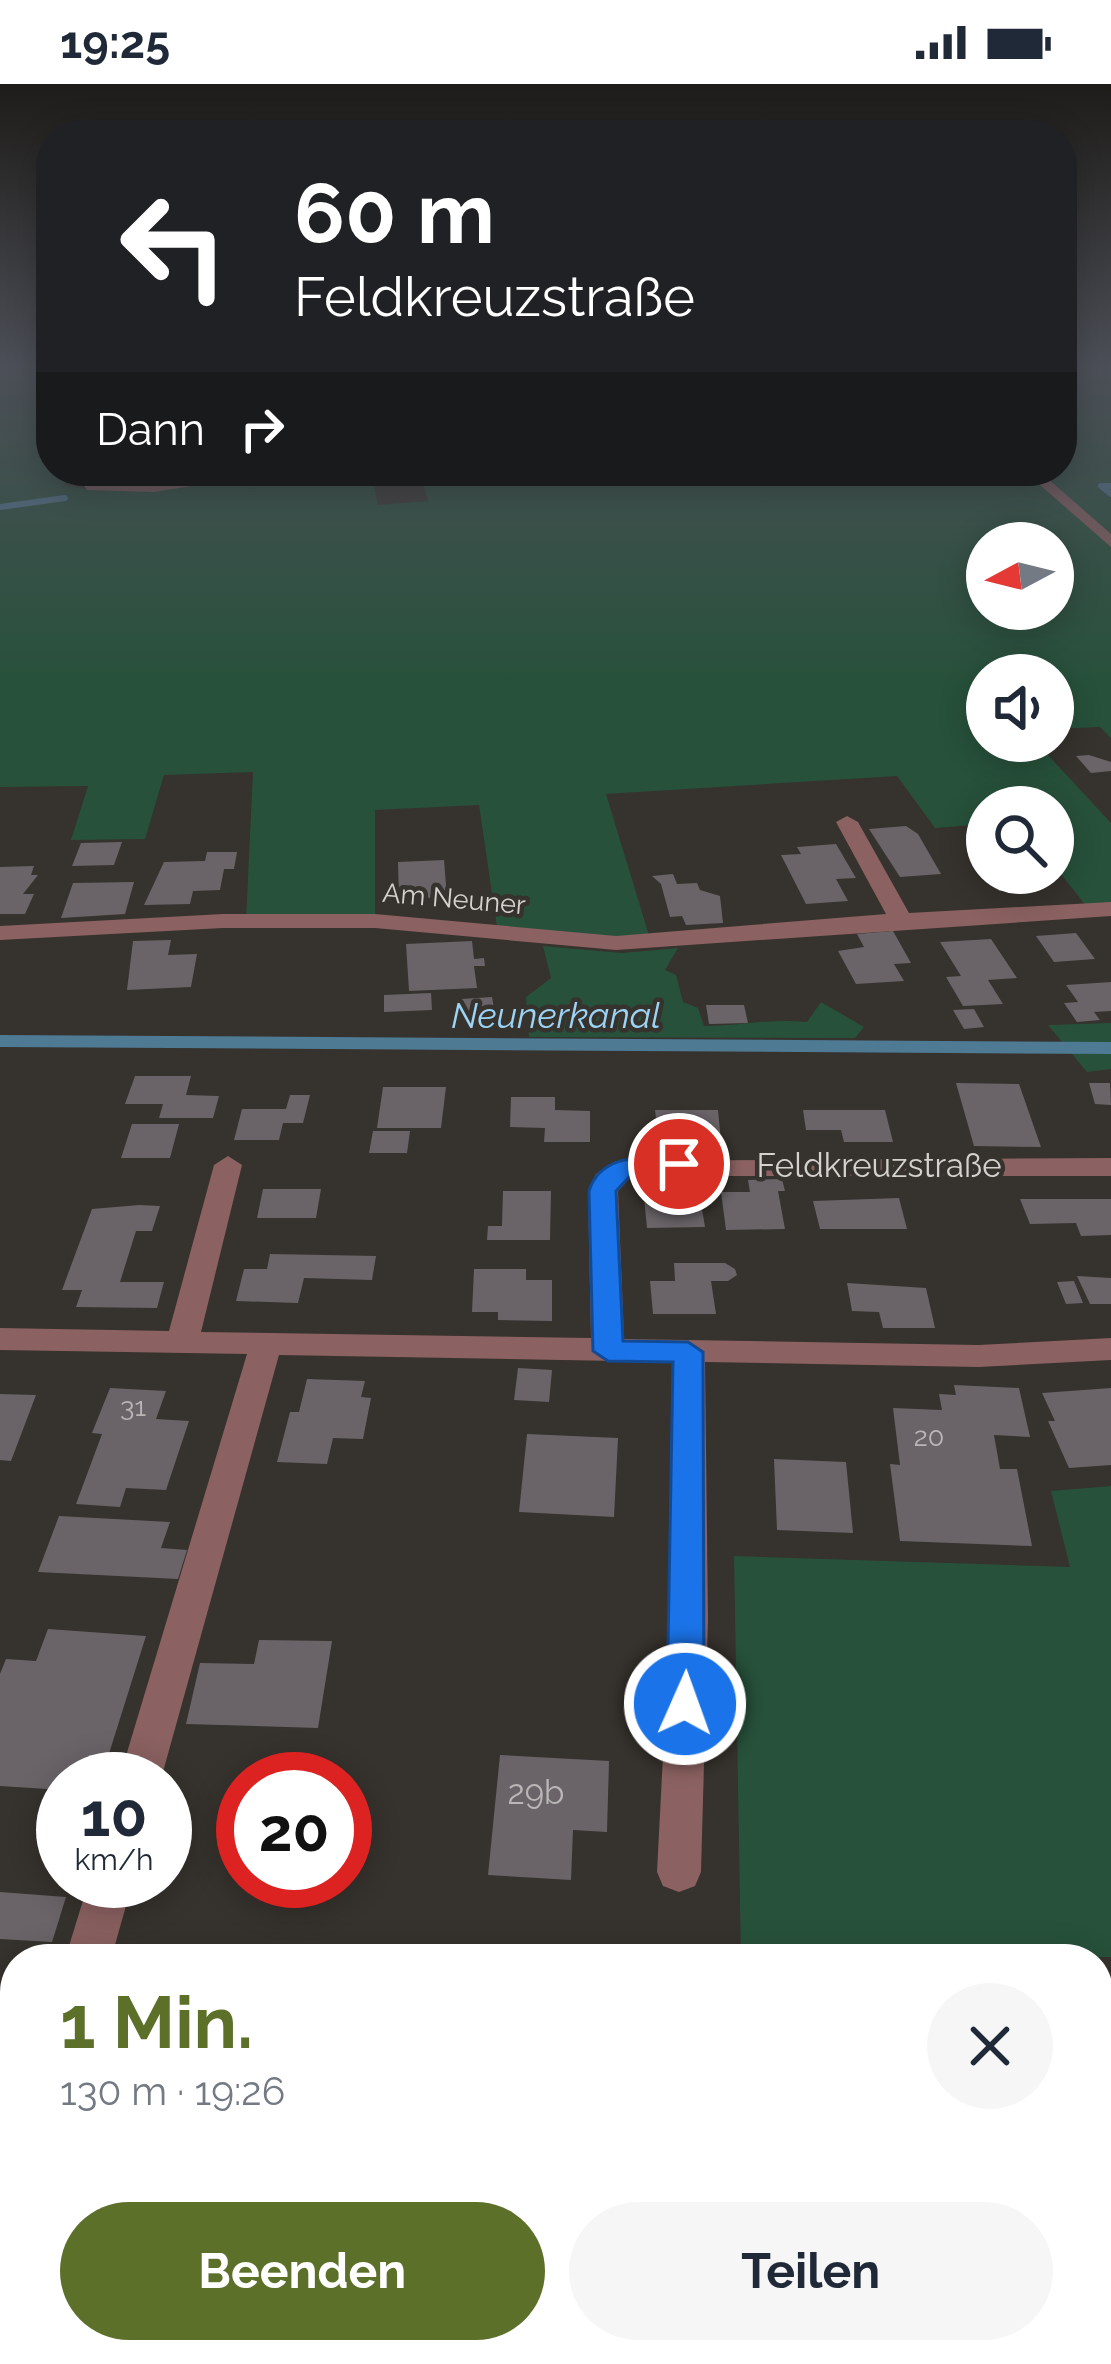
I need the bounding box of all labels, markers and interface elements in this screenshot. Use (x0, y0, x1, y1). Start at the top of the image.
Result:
text: 19:25 (60, 16, 170, 69)
text: 60 m (294, 164, 495, 263)
icon: left (96, 168, 252, 324)
text: Feldkreuzstraße (294, 265, 695, 329)
icon: right (229, 396, 295, 462)
text: Dann (96, 403, 205, 456)
north arrow (966, 522, 1074, 630)
map controls (966, 522, 1074, 894)
button: sound (966, 654, 1074, 762)
button: search (966, 786, 1074, 894)
street label: Am Neuner (381, 877, 527, 920)
water label: Neunerkanal (451, 994, 661, 1036)
pin (628, 1113, 730, 1215)
icon: arrive (646, 1131, 712, 1197)
street label: Feldkreuzstraße (756, 1146, 1002, 1185)
house number: 31 (120, 1391, 146, 1422)
house number: 20 (914, 1421, 944, 1452)
position arrow (622, 1641, 748, 1767)
speed limit sign: 20 (216, 1752, 372, 1908)
house number: 29b (508, 1773, 564, 1812)
text: 10 (81, 1780, 147, 1850)
text: km/h (74, 1842, 154, 1877)
text: 1 Min. (60, 1980, 253, 2065)
button: close (927, 1983, 1053, 2109)
text: 130 m · 19:26 (60, 2068, 285, 2114)
button: Beenden (60, 2202, 545, 2340)
button: Teilen (569, 2202, 1053, 2340)

